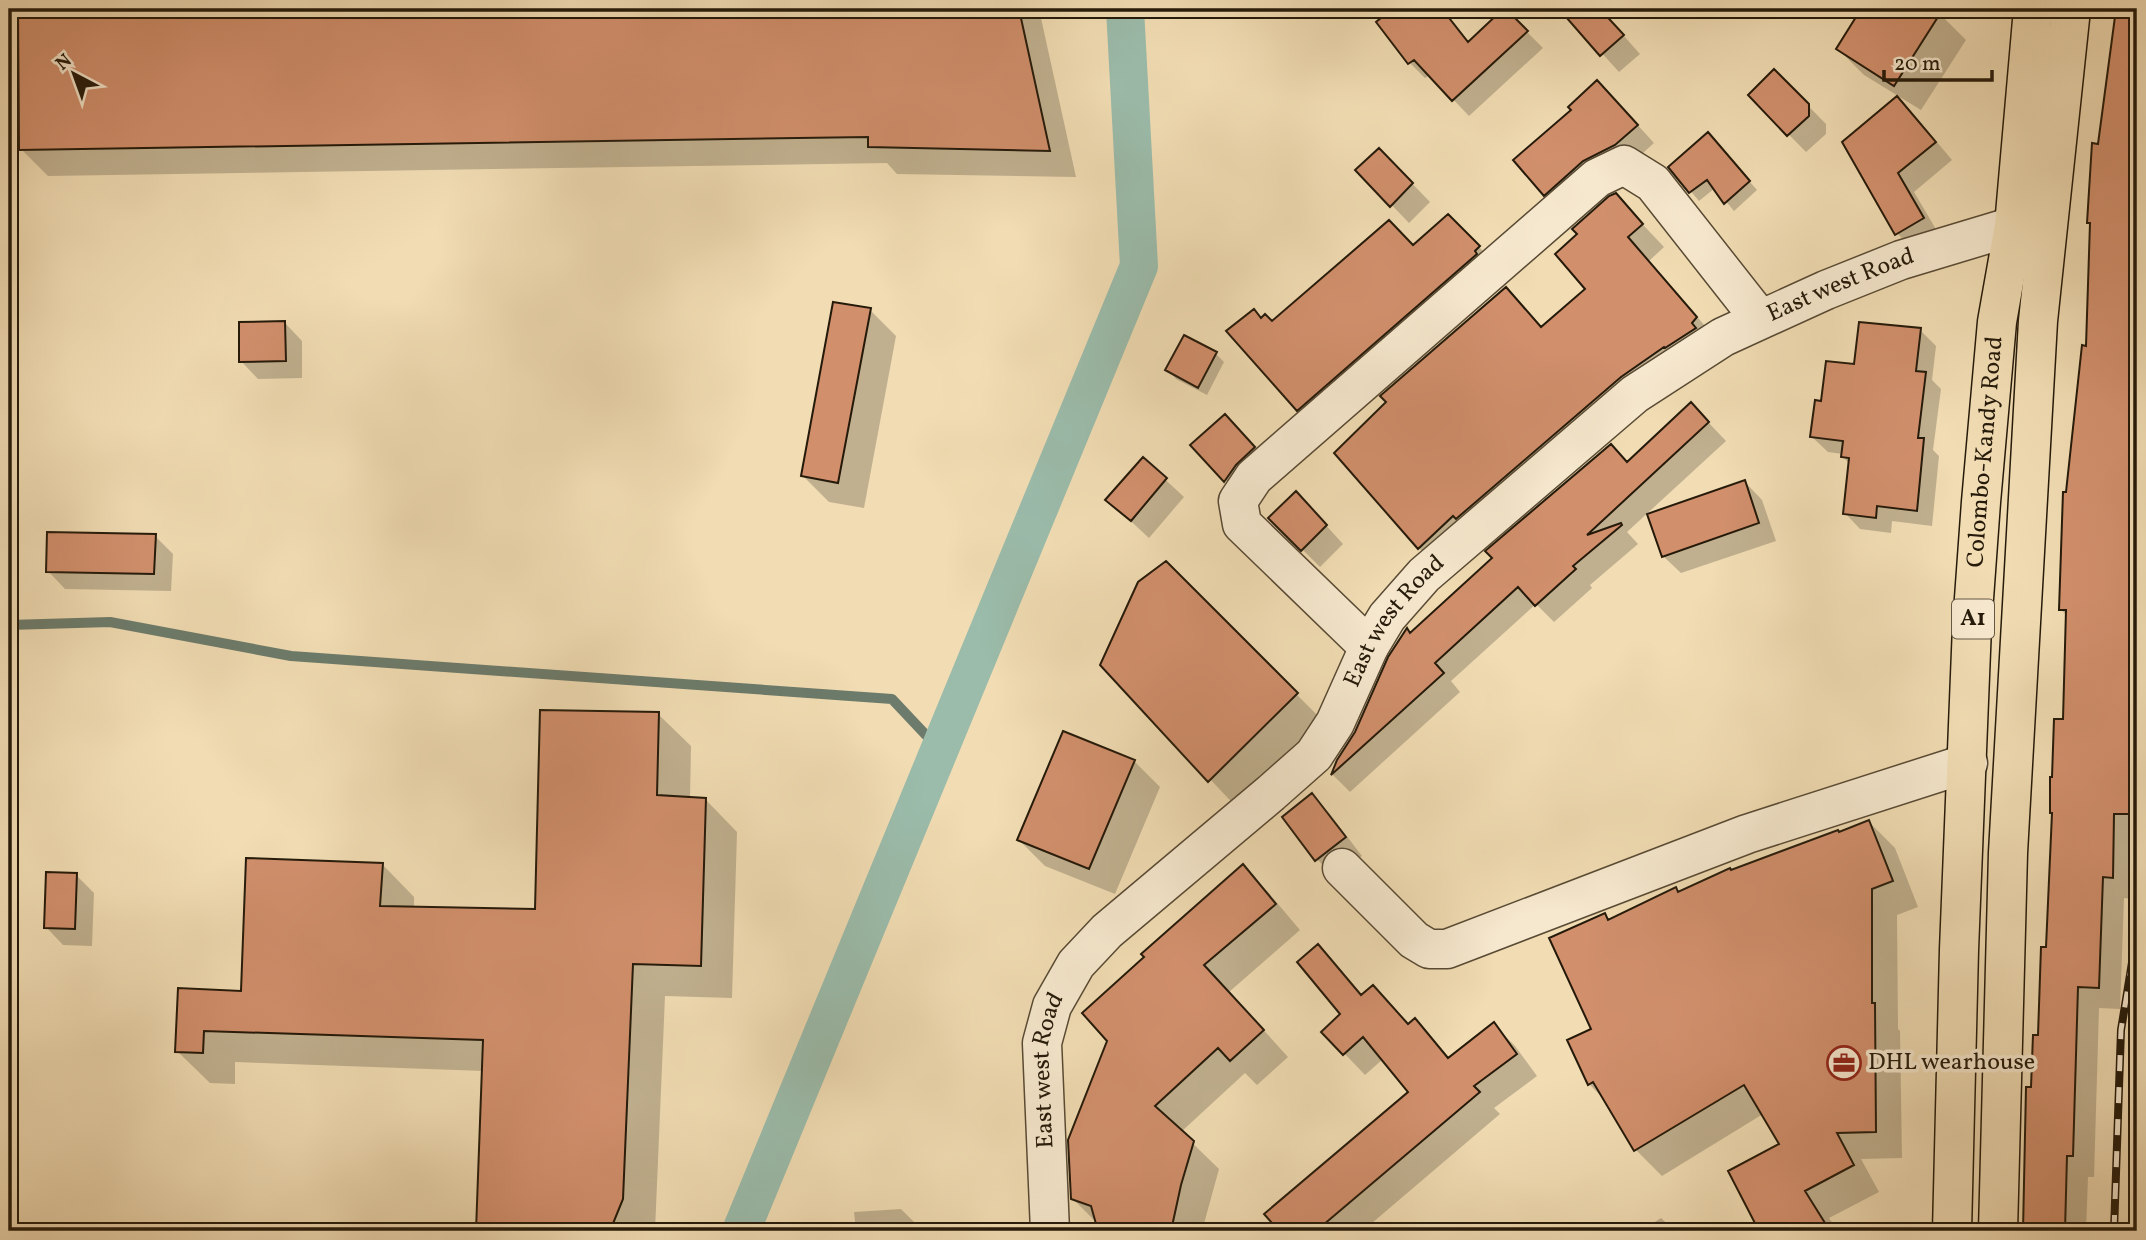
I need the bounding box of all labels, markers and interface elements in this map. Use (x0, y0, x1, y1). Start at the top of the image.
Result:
north arrow (38, 38, 108, 108)
scale bar (1884, 38, 1992, 82)
text: N (50, 48, 78, 77)
text: 20 m (1894, 50, 1940, 79)
street label: East west Road (1762, 240, 1918, 332)
street label: Colombo-Kandy Road (1959, 335, 2013, 569)
street label: East west Road (1336, 547, 1453, 693)
road number: A1 (1952, 600, 1994, 638)
street label: East west Road (1025, 986, 1073, 1149)
office icon: DHL wearhouse (1825, 1044, 1863, 1082)
place label: DHL wearhouse (1868, 1046, 2035, 1080)

